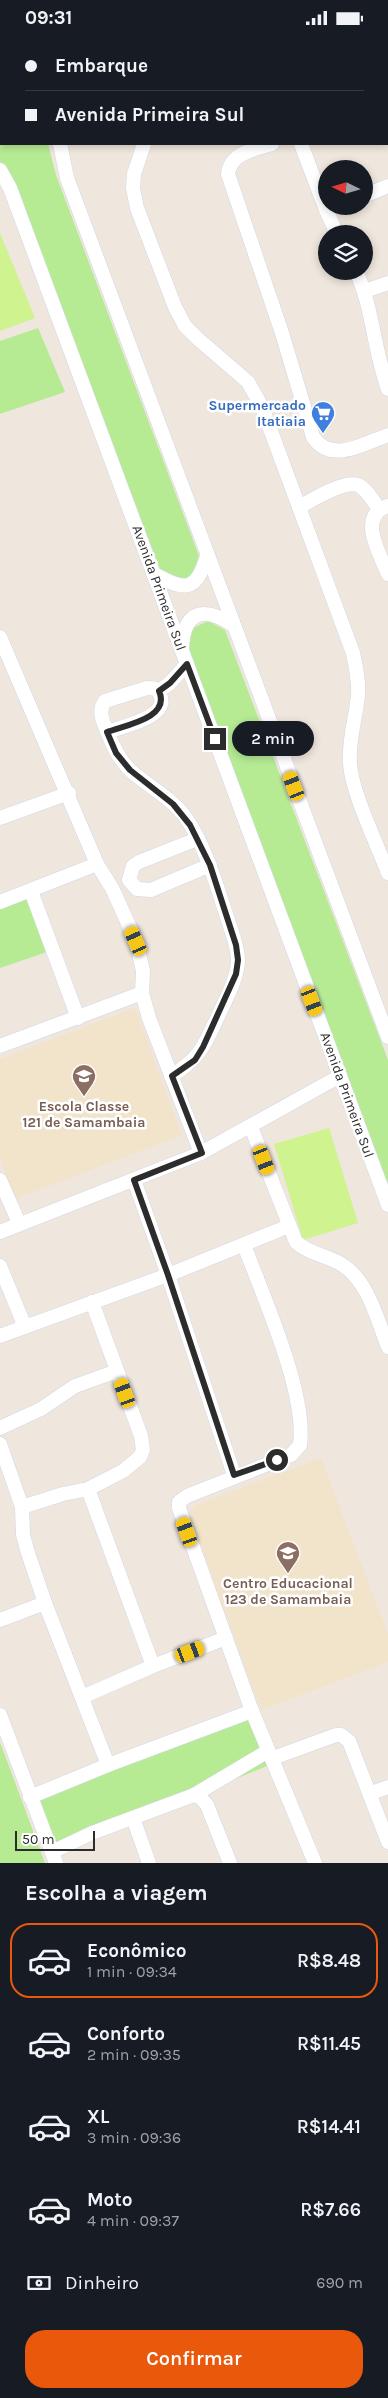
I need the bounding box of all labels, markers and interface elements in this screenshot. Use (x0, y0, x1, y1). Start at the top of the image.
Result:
text: 09:31 (25, 7, 72, 29)
text: Embarque (55, 55, 148, 77)
text: Avenida Primeira Sul (55, 104, 244, 126)
north arrow (318, 160, 372, 215)
map controls (318, 160, 373, 280)
button: layers (318, 225, 373, 280)
place label: Supermercado Itatiaia (209, 397, 306, 430)
supermarket icon: Supermercado Itatiaia (310, 400, 336, 434)
street label: Avenida Primeira Sul (128, 523, 190, 653)
callout: 2 min (232, 721, 315, 757)
route end (204, 728, 226, 750)
text: 2 min (251, 729, 295, 748)
car (281, 769, 306, 803)
car (123, 924, 148, 958)
car (299, 984, 324, 1018)
street label: Avenida Primeira Sul (316, 1030, 378, 1160)
school or university icon: Escola Classe 121 de Samambaia (71, 1063, 97, 1097)
place label: Escola Classe 121 de Samambaia (23, 1098, 146, 1131)
car (251, 1143, 276, 1177)
car (112, 1376, 137, 1410)
route start (266, 1449, 288, 1471)
car (174, 1515, 199, 1549)
school or university icon: Centro Educacional 123 de Samambaia (275, 1540, 301, 1574)
place label: Centro Educacional 123 de Samambaia (223, 1575, 353, 1608)
car (173, 1640, 206, 1664)
scale bar (15, 1828, 95, 1851)
text: 50 m (22, 1831, 55, 1848)
text: Escolha a viagem (25, 1880, 208, 1906)
icon: car (27, 1938, 72, 1983)
text: Econômico (87, 1940, 187, 1962)
text: R$8.48 (297, 1950, 361, 1972)
text: 1 min · 09:34 (87, 1962, 177, 1981)
icon: car (27, 2021, 72, 2066)
text: Conforto (87, 2023, 165, 2045)
text: R$11.45 (297, 2033, 361, 2055)
text: 2 min · 09:35 (87, 2045, 181, 2064)
icon: car (27, 2104, 72, 2149)
text: XL (87, 2106, 109, 2128)
text: R$14.41 (297, 2116, 361, 2138)
text: 3 min · 09:36 (87, 2128, 181, 2147)
icon: car (27, 2187, 72, 2232)
text: Moto (87, 2189, 133, 2211)
text: R$7.66 (300, 2199, 361, 2221)
text: 4 min · 09:37 (87, 2211, 179, 2230)
icon: cash (25, 2269, 53, 2297)
text: Dinheiro (65, 2272, 139, 2294)
text: 690 m (316, 2273, 363, 2292)
button: Confirmar (25, 2330, 363, 2388)

